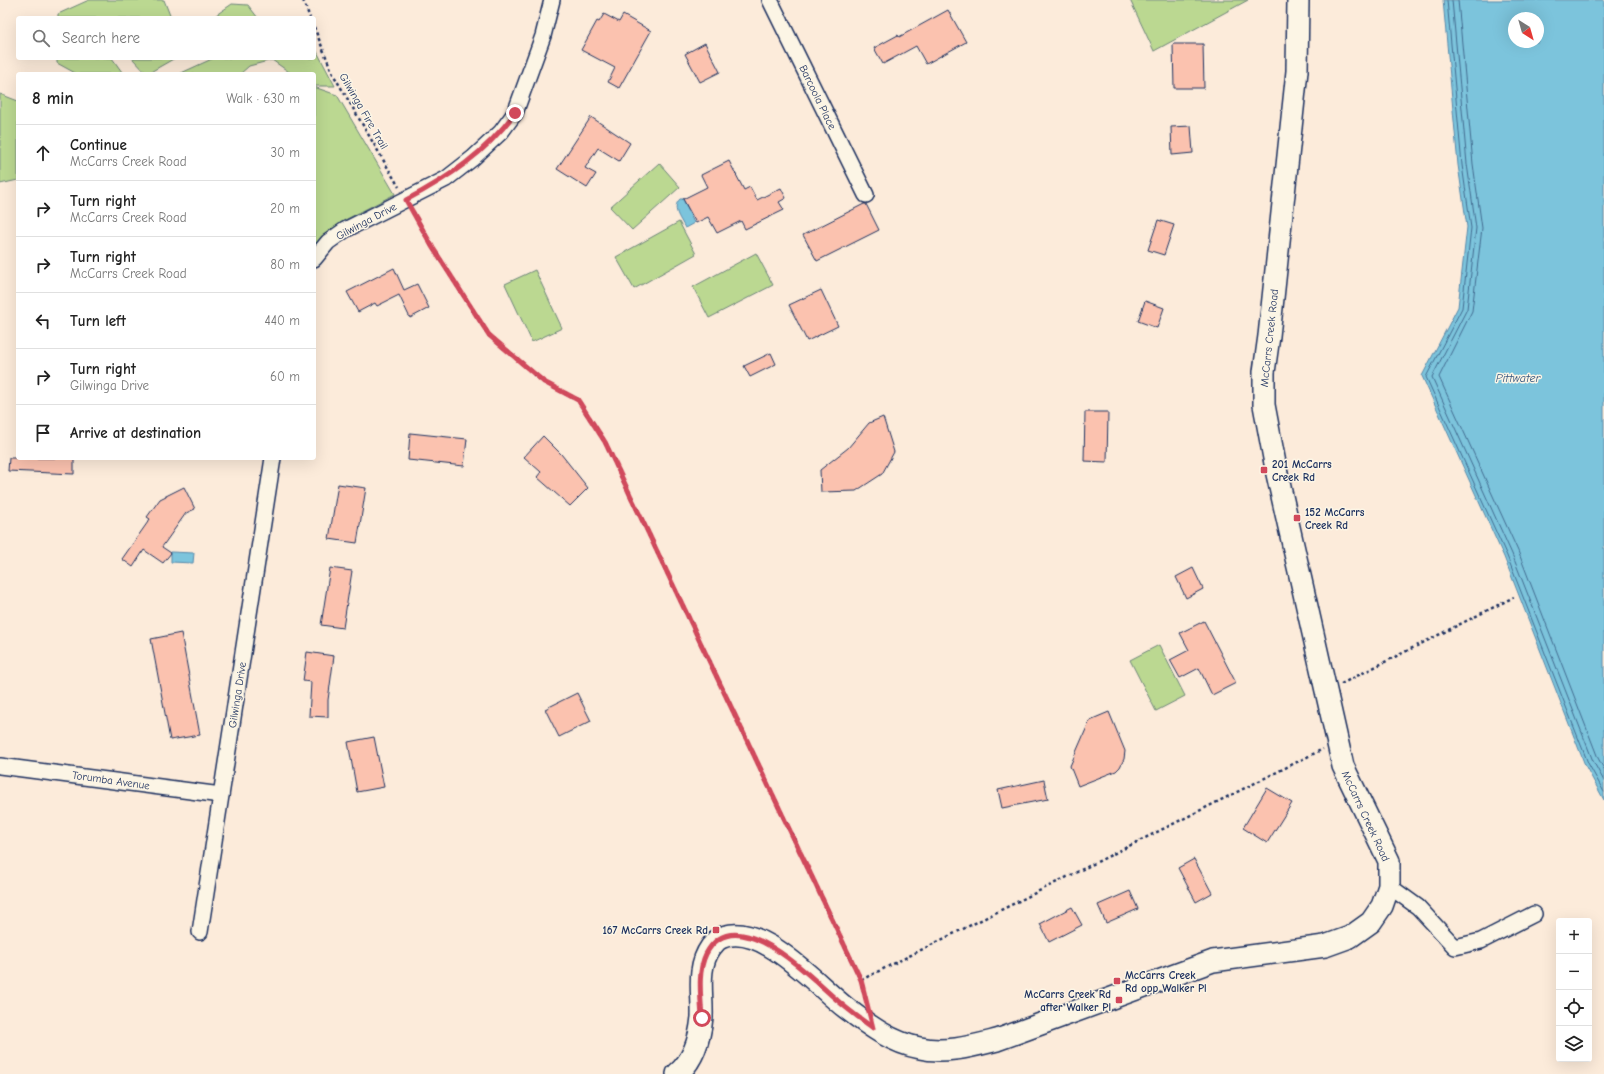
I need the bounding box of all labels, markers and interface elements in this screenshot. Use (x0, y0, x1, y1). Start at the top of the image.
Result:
north arrow (1508, 12, 1544, 48)
search box (16, 16, 316, 60)
icon: search (30, 27, 52, 49)
text: Search here (62, 29, 140, 47)
street label: Barcoola Place (796, 63, 839, 132)
street label: Gilwinga Fire Trail (336, 71, 391, 152)
text: 8 min (32, 89, 74, 108)
text: Walk · 630 m (226, 91, 300, 106)
route end (506, 104, 524, 122)
text: Continue (70, 136, 127, 154)
icon: ahead (32, 142, 54, 164)
text: 30 m (270, 145, 300, 160)
text: McCarrs Creek Road (70, 154, 187, 169)
text: Turn right (70, 192, 136, 210)
icon: right (32, 198, 54, 220)
street label: Gilwinga Drive (334, 200, 399, 243)
text: 20 m (270, 201, 300, 216)
text: McCarrs Creek Road (70, 210, 187, 225)
text: Turn right (70, 248, 136, 266)
icon: right (32, 254, 54, 276)
text: 80 m (270, 257, 300, 272)
text: McCarrs Creek Road (70, 266, 187, 281)
street label: McCarrs Creek Road (1258, 288, 1281, 388)
icon: left (32, 310, 54, 332)
text: Turn left (70, 312, 126, 330)
text: 440 m (264, 313, 300, 328)
text: Turn right (70, 360, 136, 378)
icon: right (32, 366, 54, 388)
text: 60 m (270, 369, 300, 384)
water label: Pittwater (1496, 371, 1542, 385)
text: Gilwinga Drive (70, 378, 149, 393)
icon: arrive (32, 422, 54, 444)
text: Arrive at destination (70, 424, 201, 442)
place label: 201 McCarrs Creek Rd (1272, 458, 1332, 484)
marker: 201 McCarrs Creek Rd (1259, 465, 1269, 475)
place label: 152 McCarrs Creek Rd (1305, 506, 1365, 532)
marker: 152 McCarrs Creek Rd (1292, 513, 1302, 523)
street label: Gilwinga Drive (226, 661, 249, 729)
street label: Torumba Avenue (71, 769, 151, 792)
street label: McCarrs Creek Road (1339, 769, 1392, 864)
map controls (1556, 918, 1592, 1062)
button: + (1556, 918, 1592, 954)
place label: 167 McCarrs Creek Rd (602, 924, 708, 937)
marker: 167 McCarrs Creek Rd (711, 925, 721, 935)
button: − (1556, 954, 1592, 990)
place label: McCarrs Creek Rd opp Walker Pl (1125, 969, 1207, 995)
marker: McCarrs Creek Rd opp Walker Pl (1112, 976, 1122, 986)
place label: McCarrs Creek Rd after Walker Pl (1024, 988, 1111, 1014)
button: locate (1556, 990, 1592, 1026)
marker: McCarrs Creek Rd after Walker Pl (1114, 995, 1124, 1005)
route start (693, 1009, 711, 1027)
button: layers (1556, 1026, 1592, 1062)

